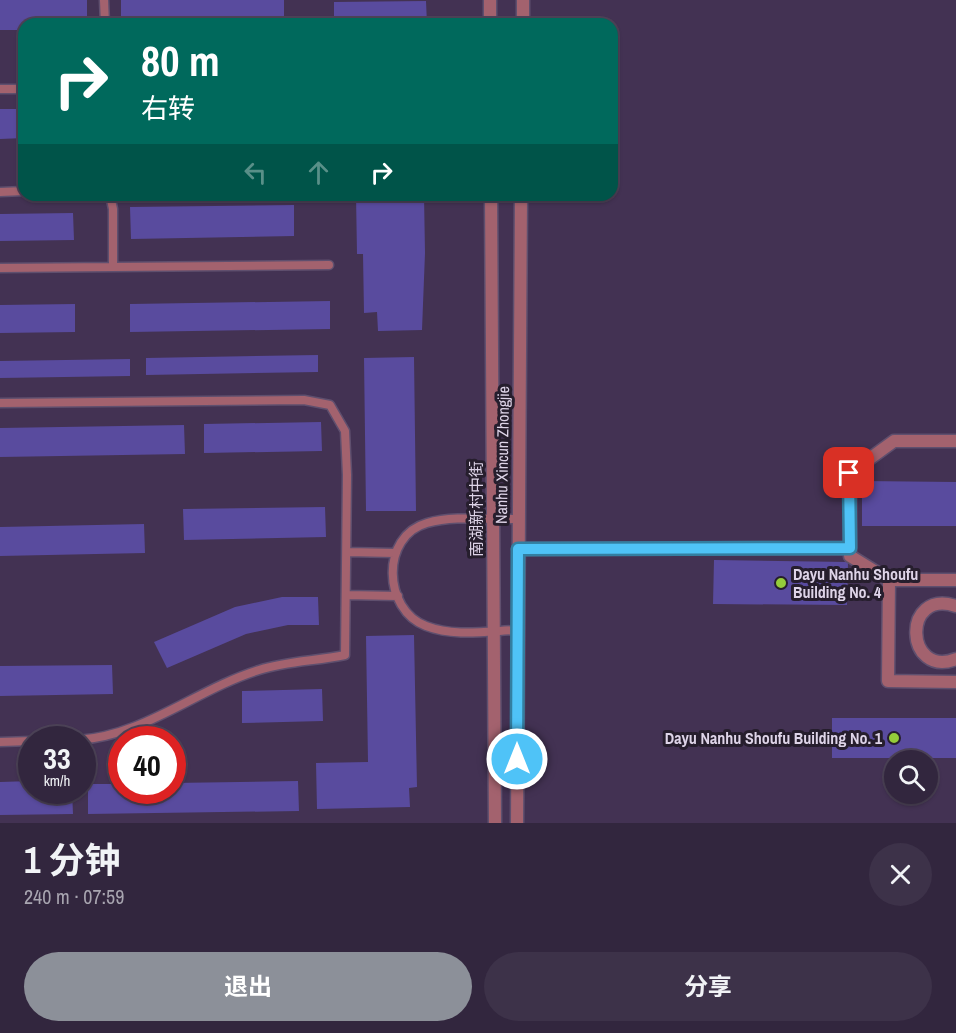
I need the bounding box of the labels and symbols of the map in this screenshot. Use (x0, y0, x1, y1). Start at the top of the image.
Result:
street label: Nanhu Xincun Zhongjie (490, 386, 514, 524)
pin (823, 447, 874, 498)
street label: 南湖新村中街 (465, 461, 487, 557)
place label: Dayu Nanhu Shoufu Building No. 4 (793, 563, 918, 603)
marker: Dayu Nanhu Shoufu Building No. 4 (774, 576, 788, 590)
speed limit sign: 40 (108, 726, 186, 804)
position arrow (485, 727, 549, 791)
place label: Dayu Nanhu Shoufu Building No. 1 (665, 727, 883, 749)
marker: Dayu Nanhu Shoufu Building No. 1 (887, 731, 901, 745)

